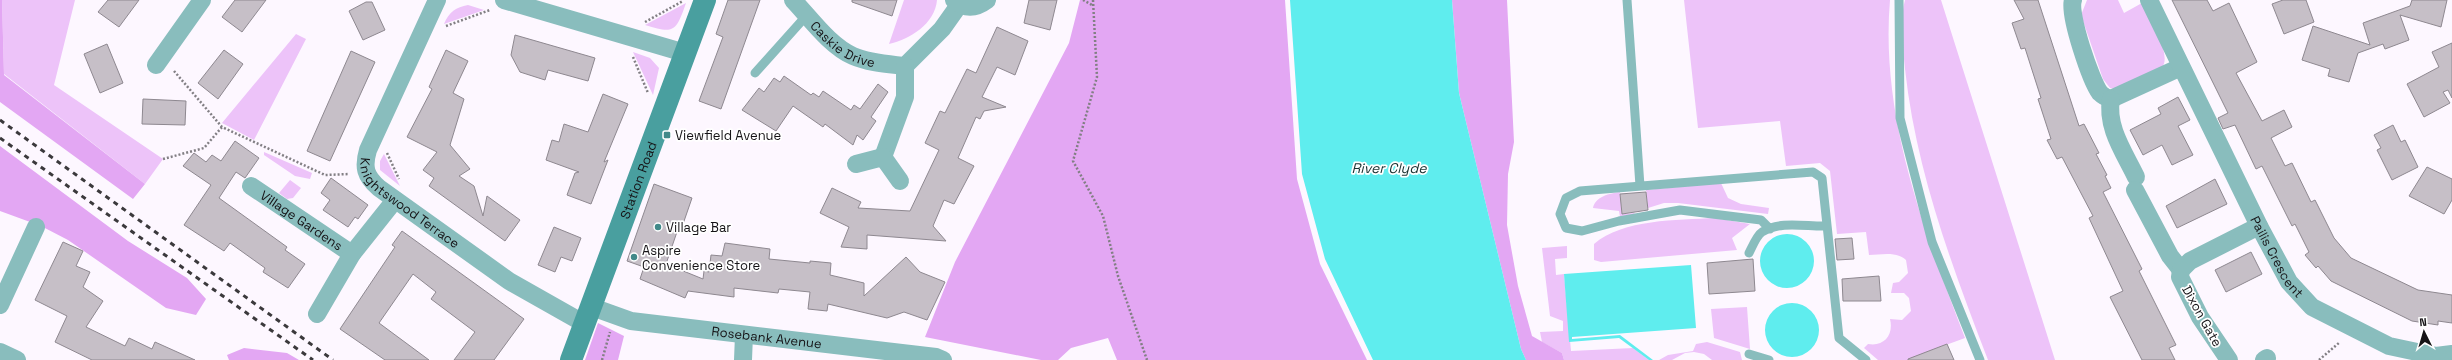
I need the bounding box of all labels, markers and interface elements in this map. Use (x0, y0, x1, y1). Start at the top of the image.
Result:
street label: Caskie Drive (807, 17, 877, 71)
place label: Viewfield Avenue (675, 127, 781, 144)
marker: Viewfield Avenue (662, 130, 672, 140)
street label: Station Road (616, 139, 660, 221)
street label: Knightswood Terrace (357, 157, 463, 251)
water label: River Clyde (1352, 159, 1427, 177)
street label: Village Gardens (257, 186, 346, 254)
street label: Pailis Crescent (2247, 213, 2307, 301)
place label: Village Bar (666, 219, 731, 236)
marker: Village Bar (653, 222, 663, 232)
place label: Aspire Convenience Store (642, 242, 760, 274)
marker: Aspire Convenience Store (629, 252, 639, 262)
street label: Dixon Gate (2178, 282, 2226, 350)
north arrow (2404, 312, 2444, 352)
text: N (2419, 315, 2427, 329)
street label: Rosebank Avenue (711, 322, 823, 352)

